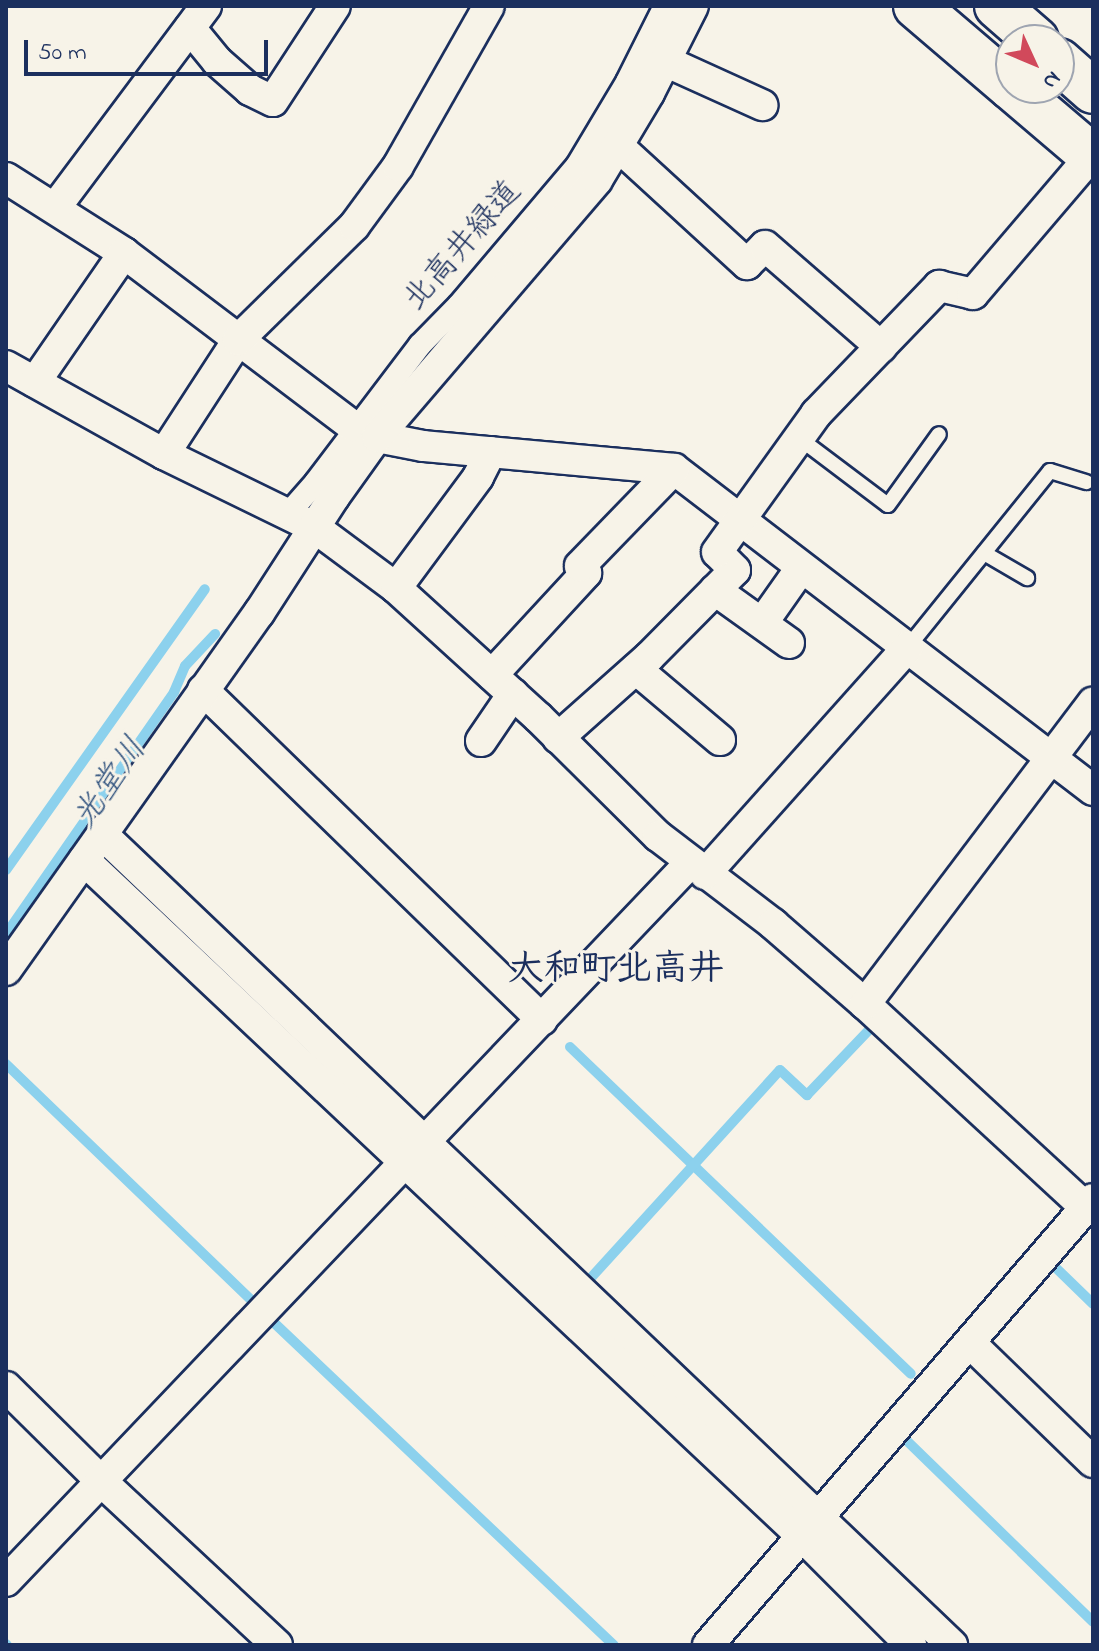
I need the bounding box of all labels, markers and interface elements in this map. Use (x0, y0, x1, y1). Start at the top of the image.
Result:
scale bar (28, 24, 272, 74)
north arrow (995, 24, 1075, 104)
text: 50 m (38, 36, 87, 71)
text: N (1034, 63, 1068, 96)
street label: 北高井緑道 (397, 174, 531, 320)
water label: 光堂川 (65, 731, 157, 837)
district label: 大和町北高井 (508, 949, 724, 993)

